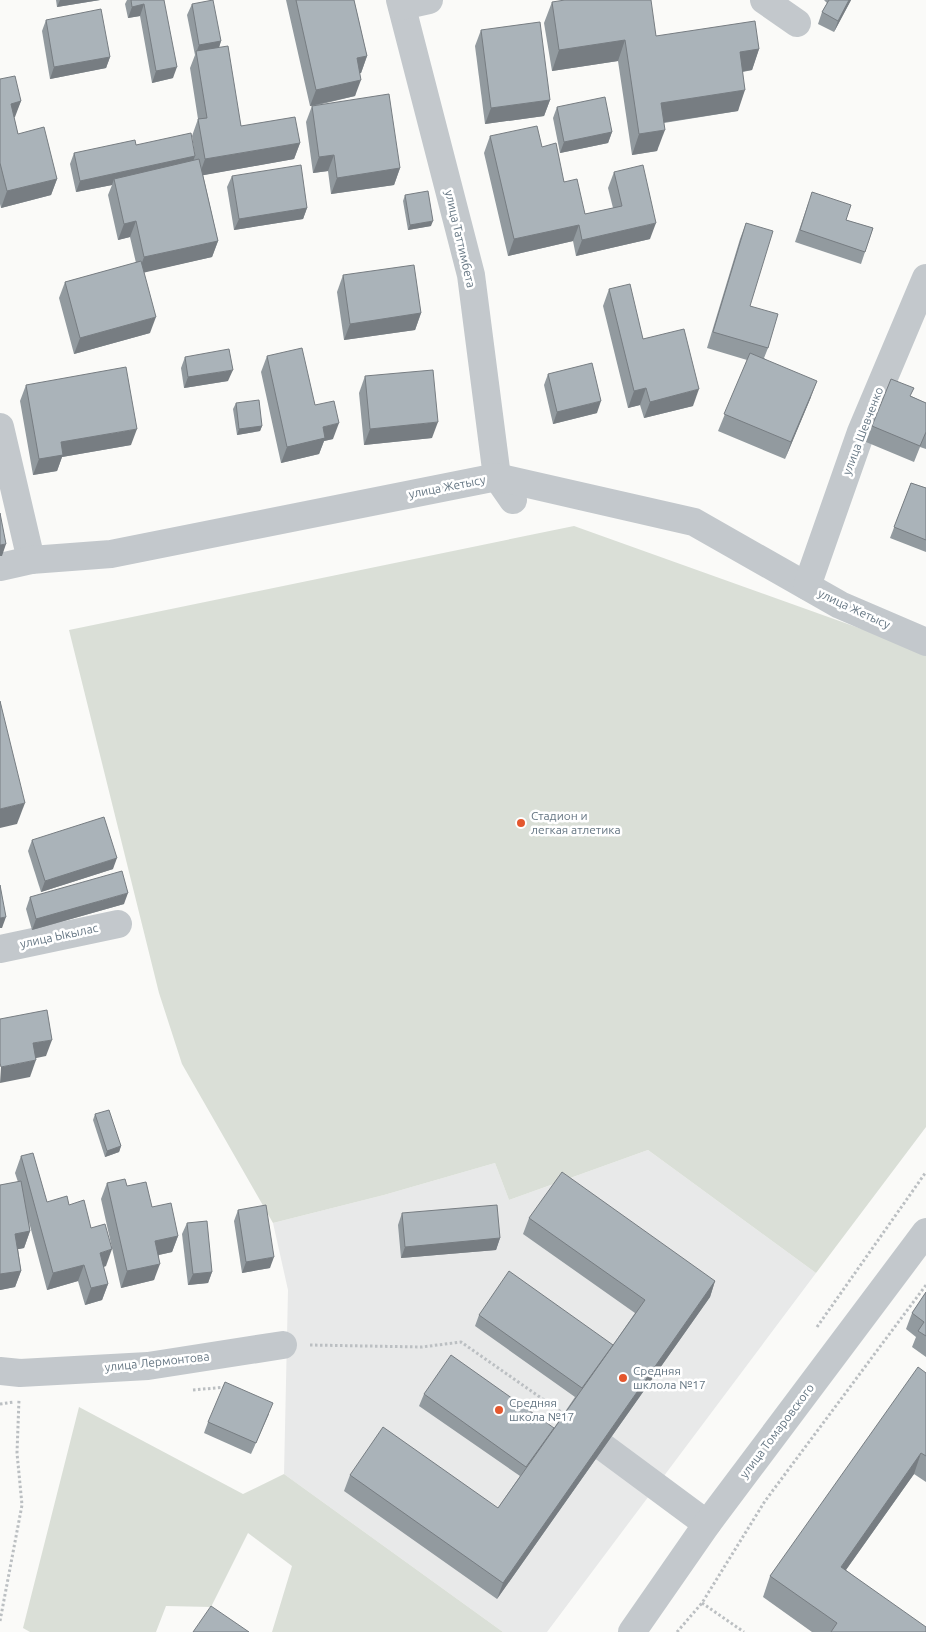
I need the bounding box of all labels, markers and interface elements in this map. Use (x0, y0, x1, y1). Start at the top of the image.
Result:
street label: улица Таттимбета (443, 189, 478, 289)
street label: улица Шевченко (840, 385, 885, 477)
street label: улица Жетысу (407, 473, 487, 500)
street label: улица Жетысу (816, 586, 893, 631)
place label: Стадион и легкая атлетика (531, 809, 621, 836)
marker: Стадион и легкая атлетика (515, 817, 527, 829)
street label: улица Ыкылас (19, 921, 100, 950)
street label: улица Лермонтова (104, 1350, 210, 1373)
place label: Средняя шклола №17 (633, 1364, 706, 1391)
marker: Средняя шклола №17 (617, 1372, 629, 1384)
street label: улица Томаровского (737, 1381, 816, 1480)
place label: Средняя школа №17 (509, 1396, 574, 1423)
marker: Средняя школа №17 (493, 1404, 505, 1416)

